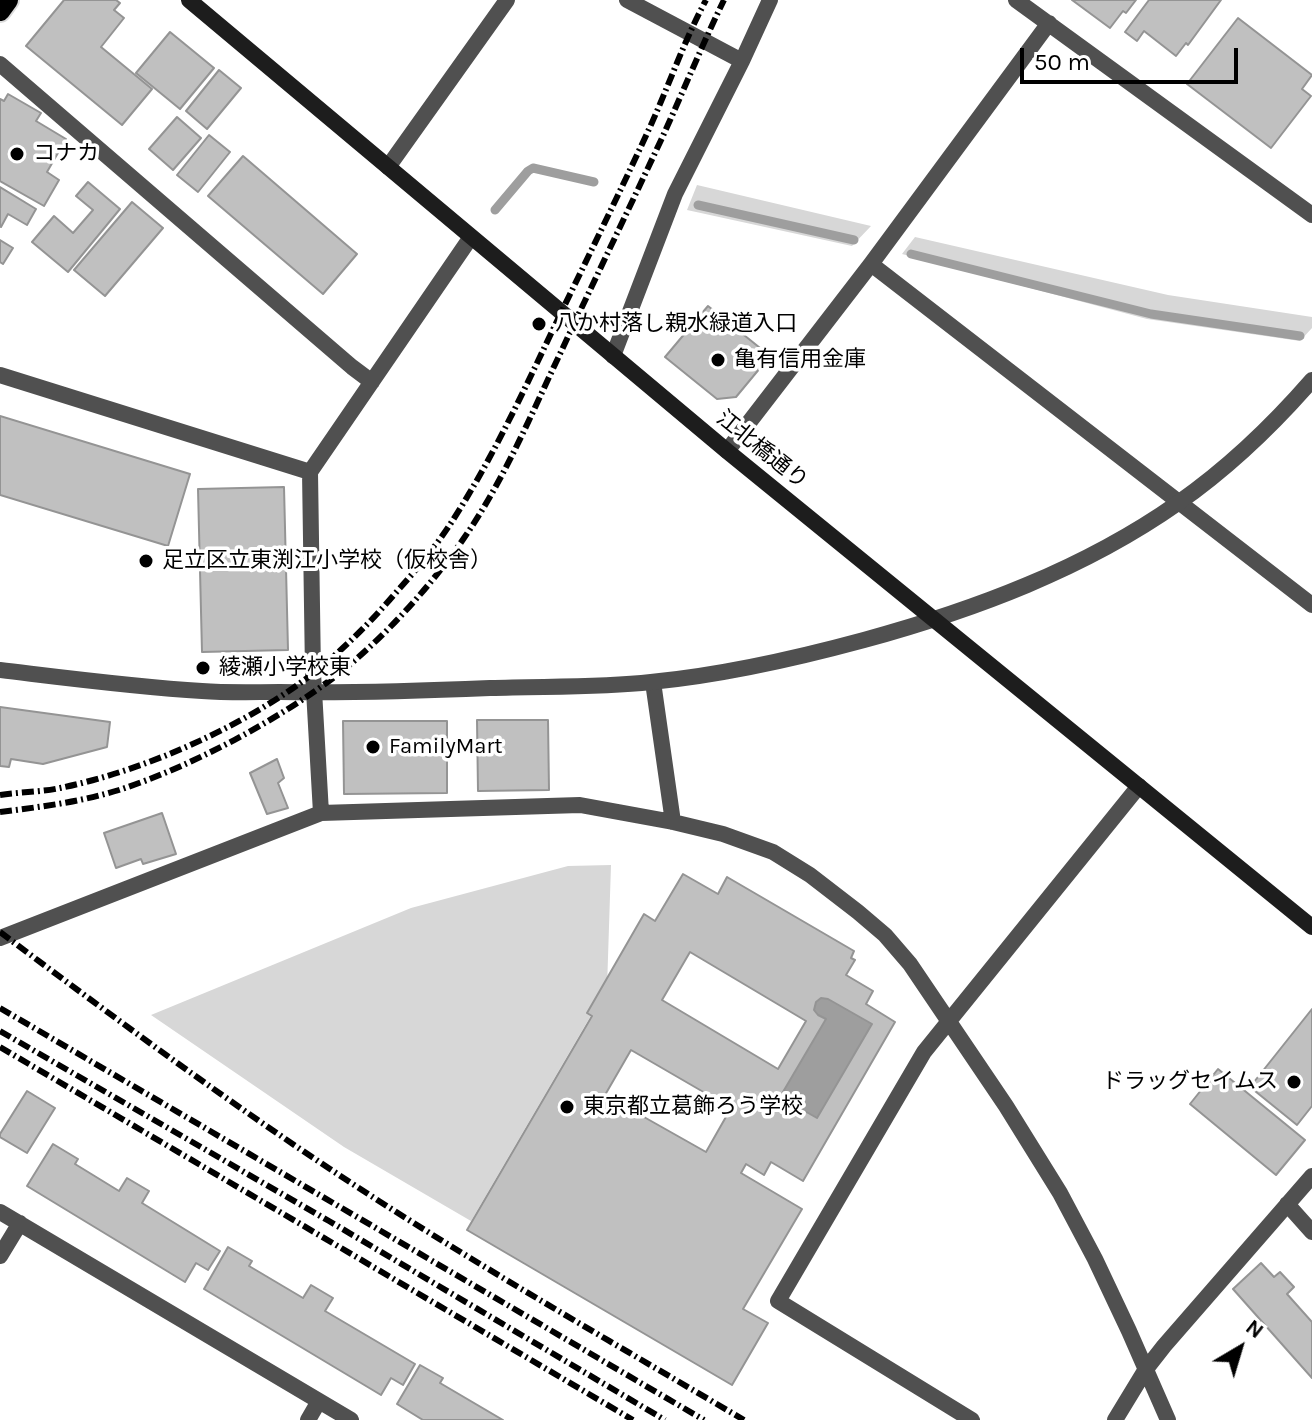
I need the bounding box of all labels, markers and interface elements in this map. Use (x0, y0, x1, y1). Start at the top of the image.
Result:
scale bar (1024, 32, 1242, 82)
text: 50 m (1034, 48, 1090, 76)
place label: コナカ (33, 141, 99, 167)
marker: コナカ (8, 145, 26, 163)
place label: 八か村落し親水緑道入口 (555, 311, 797, 337)
marker: 八か村落し親水緑道入口 (530, 315, 548, 333)
place label: 亀有信用金庫 (734, 347, 866, 373)
marker: 亀有信用金庫 (709, 351, 727, 369)
street label: 江北橋通り (711, 405, 813, 495)
place label: 足立区立東渕江小学校（仮校舎） (162, 548, 492, 574)
marker: 足立区立東渕江小学校（仮校舎） (137, 552, 155, 570)
place label: 綾瀬小学校東 (219, 655, 351, 681)
marker: 綾瀬小学校東 (194, 659, 212, 677)
place label: FamilyMart (389, 734, 503, 760)
marker: FamilyMart (364, 738, 382, 756)
place label: ドラッグセイムス (1102, 1069, 1278, 1095)
marker: ドラッグセイムス (1285, 1073, 1303, 1091)
place label: 東京都立葛飾ろう学校 (583, 1094, 803, 1120)
marker: 東京都立葛飾ろう学校 (558, 1098, 576, 1116)
north arrow (1200, 1308, 1280, 1388)
text: N (1241, 1314, 1269, 1344)

